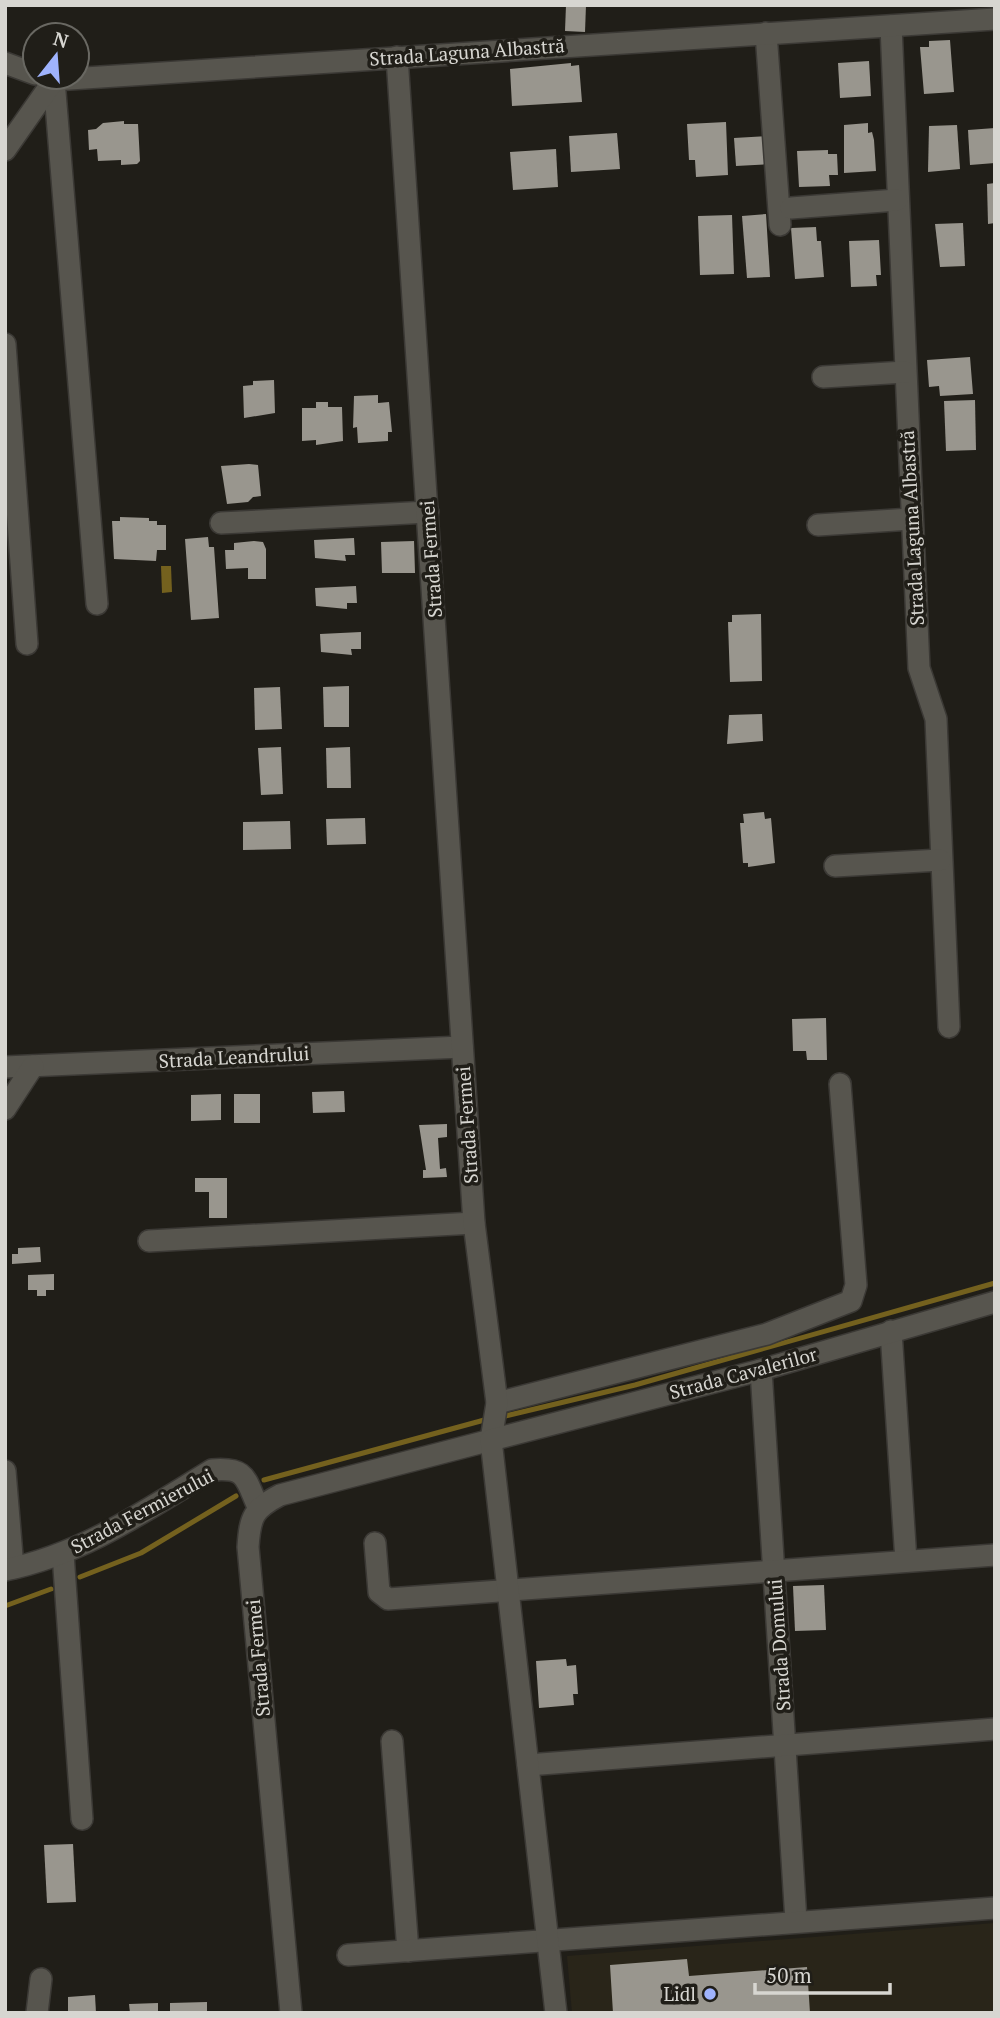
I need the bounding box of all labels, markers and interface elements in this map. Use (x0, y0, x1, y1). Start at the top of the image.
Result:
north arrow (21, 21, 91, 91)
text: N (51, 25, 72, 53)
street label: Strada Laguna Albastră (368, 32, 566, 71)
street label: Strada Laguna Albastră (894, 429, 929, 626)
street label: Strada Fermei (414, 499, 447, 619)
street label: Strada Leandrului (158, 1040, 310, 1073)
street label: Strada Fermei (450, 1065, 483, 1185)
street label: Strada Cavalerilor (666, 1341, 820, 1404)
street label: Strada Fermierului (66, 1462, 218, 1559)
street label: Strada Domului (761, 1578, 796, 1712)
street label: Strada Fermei (240, 1598, 275, 1718)
scale bar (755, 1952, 890, 1996)
text: 50 m (766, 1961, 812, 1989)
place label: Lidl (664, 1981, 696, 2006)
marker: Lidl (702, 1986, 718, 2002)

